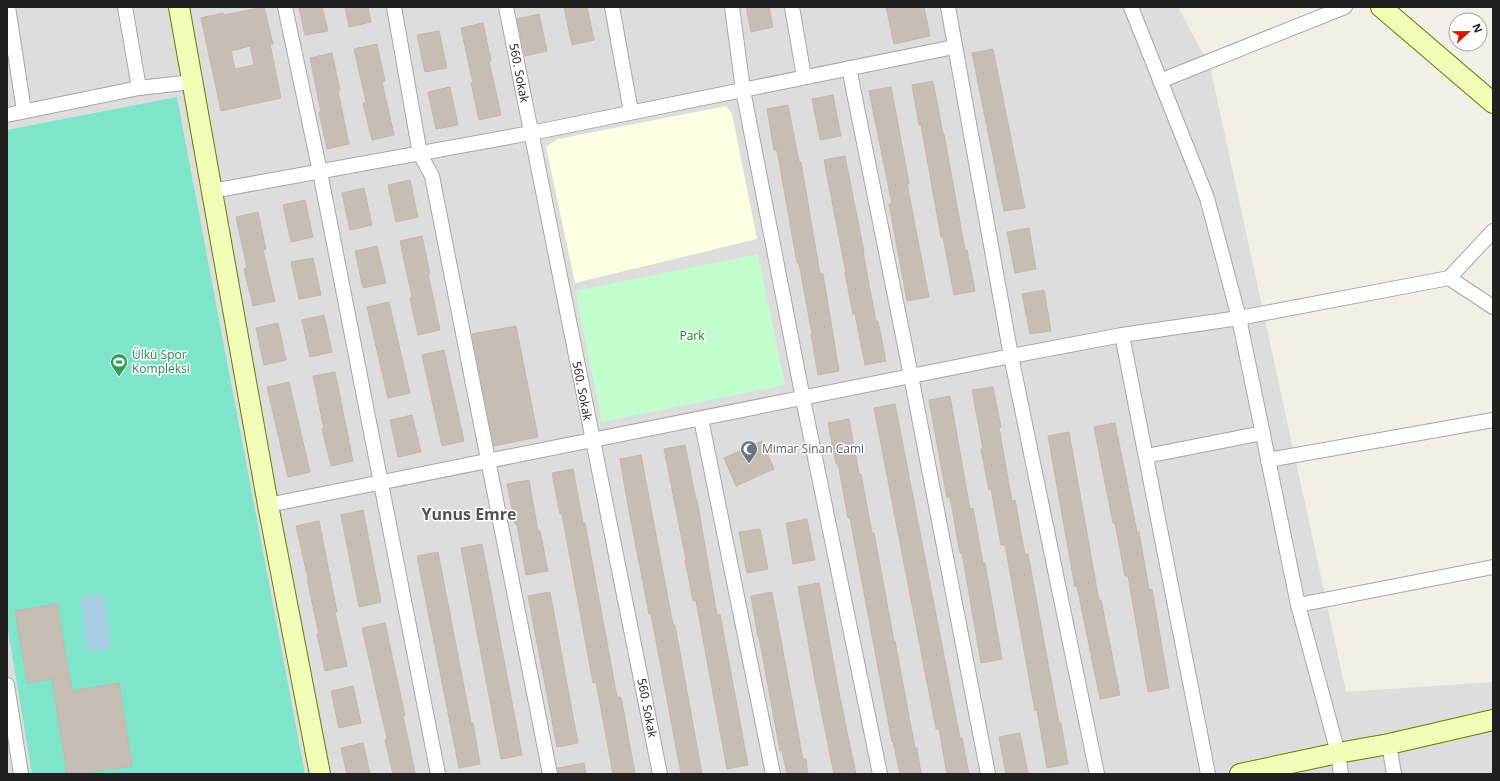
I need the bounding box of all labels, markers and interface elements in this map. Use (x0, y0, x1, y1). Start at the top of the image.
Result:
north arrow (1448, 12, 1488, 52)
text: N (1469, 21, 1486, 35)
street label: 560. Sokak (505, 42, 534, 105)
park label: Park (679, 327, 705, 344)
place label: Ülkü Spor Kompleksi (132, 346, 190, 377)
sports icon: Ülkü Spor Kompleksi (109, 352, 129, 377)
street label: 560. Sokak (568, 360, 597, 423)
mosque icon: Mimar Sinan Cami (739, 439, 759, 464)
place label: Mimar Sinan Cami (762, 440, 864, 457)
district label: Yunus Emre (421, 503, 517, 525)
street label: 560. Sokak (633, 677, 662, 740)

